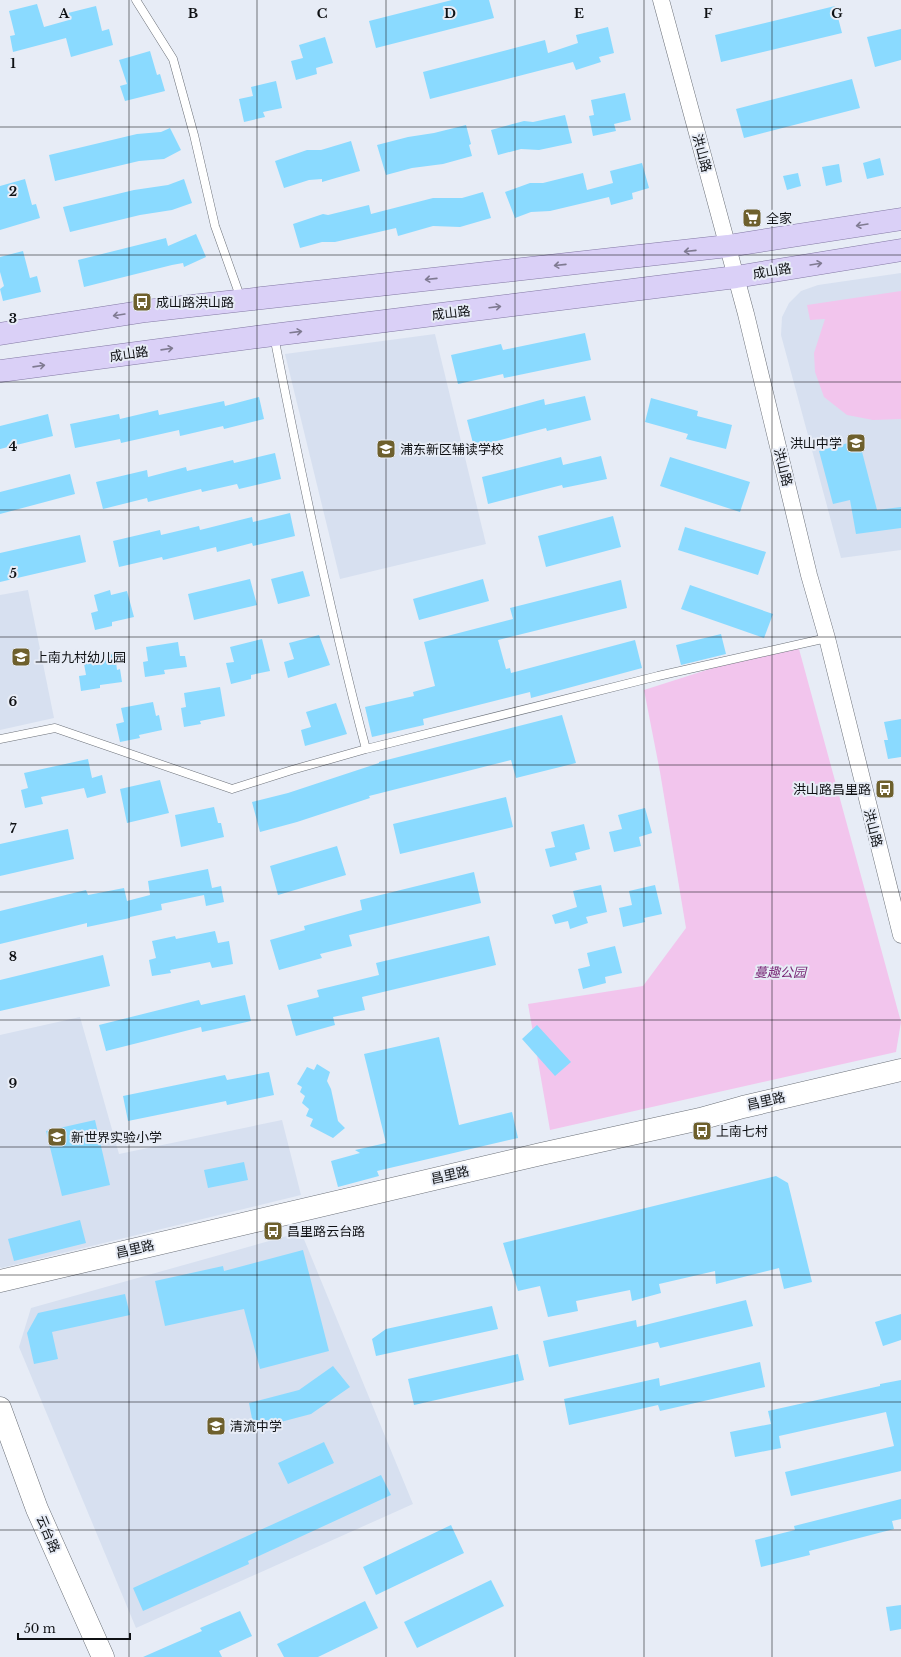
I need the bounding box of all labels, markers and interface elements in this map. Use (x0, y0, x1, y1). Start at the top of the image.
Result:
text: A (58, 5, 70, 22)
text: B (188, 5, 198, 22)
text: C (317, 5, 328, 22)
text: D (444, 5, 456, 22)
text: E (574, 5, 584, 22)
text: F (704, 5, 713, 22)
text: G (831, 5, 843, 22)
text: 1 (10, 55, 16, 72)
street label: 洪山路 (689, 132, 715, 174)
text: 2 (9, 183, 17, 200)
supermarket icon: 全家 (741, 207, 763, 229)
place label: 全家 (766, 210, 792, 227)
one-way arrow (856, 222, 869, 230)
one-way arrow (684, 247, 697, 254)
street label: 成山路 (751, 260, 793, 282)
one-way arrow (809, 260, 822, 268)
one-way arrow (554, 261, 567, 269)
one-way arrow (425, 275, 438, 283)
bus stop icon: 成山路洪山路 (131, 291, 153, 313)
place label: 成山路洪山路 (156, 294, 234, 311)
street label: 成山路 (431, 302, 471, 324)
one-way arrow (488, 303, 501, 311)
text: 3 (9, 310, 17, 327)
one-way arrow (113, 312, 126, 320)
one-way arrow (289, 328, 302, 336)
street label: 成山路 (108, 343, 150, 365)
one-way arrow (161, 345, 174, 353)
one-way arrow (32, 362, 45, 370)
school or university icon: 洪山中学 (845, 432, 867, 454)
place label: 洪山中学 (790, 435, 842, 452)
text: 4 (9, 438, 18, 455)
school or university icon: 浦东新区辅读学校 (375, 438, 397, 460)
place label: 浦东新区辅读学校 (400, 441, 504, 458)
street label: 洪山路 (770, 446, 796, 488)
text: 5 (9, 565, 17, 582)
school or university icon: 上南九村幼儿园 (10, 646, 32, 668)
place label: 上南九村幼儿园 (35, 649, 126, 666)
text: 6 (9, 693, 18, 710)
bus stop icon: 洪山路昌里路 (874, 778, 896, 800)
place label: 洪山路昌里路 (793, 781, 871, 798)
street label: 洪山路 (860, 807, 886, 849)
text: 7 (10, 820, 17, 837)
text: 8 (9, 948, 17, 965)
park label: 蔓趣公园 (754, 964, 808, 981)
text: 9 (9, 1075, 18, 1092)
street label: 昌里路 (745, 1088, 787, 1114)
bus stop icon: 上南七村 (691, 1120, 713, 1142)
place label: 上南七村 (716, 1123, 768, 1140)
school or university icon: 新世界实验小学 (46, 1126, 68, 1148)
place label: 新世界实验小学 (71, 1129, 162, 1146)
street label: 昌里路 (429, 1162, 471, 1188)
bus stop icon: 昌里路云台路 (262, 1220, 284, 1242)
place label: 昌里路云台路 (287, 1223, 365, 1240)
street label: 昌里路 (114, 1236, 156, 1262)
school or university icon: 清流中学 (205, 1415, 227, 1437)
place label: 清流中学 (230, 1418, 282, 1435)
street label: 云台路 (33, 1513, 63, 1555)
scale bar (18, 1615, 130, 1641)
text: 50 m (24, 1621, 56, 1636)

